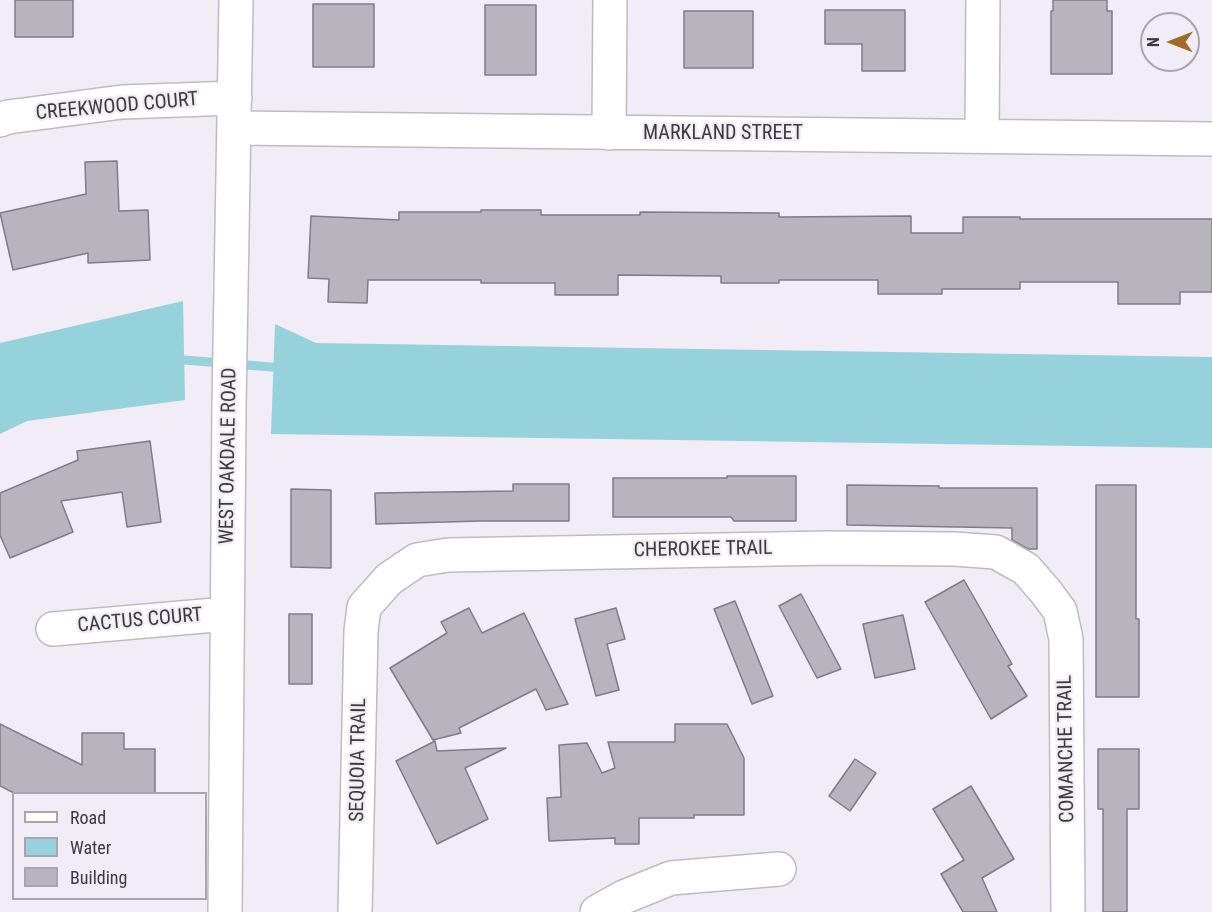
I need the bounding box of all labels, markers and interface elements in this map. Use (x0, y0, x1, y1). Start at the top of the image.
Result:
north arrow (1140, 12, 1200, 72)
text: N (1144, 37, 1163, 47)
street label: CREEKWOOD COURT (35, 88, 199, 126)
street label: MARKLAND STREET (643, 122, 803, 146)
street label: WEST OAKDALE ROAD (215, 367, 243, 545)
street label: CHEROKEE TRAIL (633, 537, 773, 563)
street label: CACTUS COURT (77, 604, 203, 638)
street label: COMANCHE TRAIL (1054, 675, 1080, 823)
street label: SEQUOIA TRAIL (346, 698, 372, 822)
legend (12, 792, 207, 900)
text: Road (70, 807, 106, 828)
text: Water (70, 837, 111, 858)
text: Building (70, 867, 127, 888)

